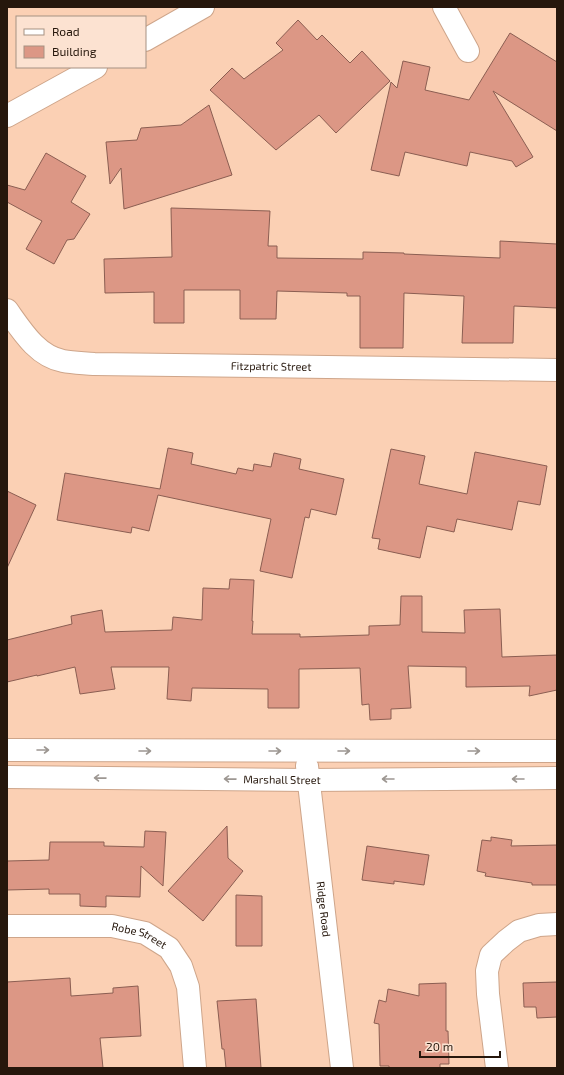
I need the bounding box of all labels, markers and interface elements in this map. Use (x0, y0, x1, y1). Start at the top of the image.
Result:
legend (16, 16, 146, 68)
text: Road (52, 24, 80, 38)
text: Building (52, 44, 97, 58)
street label: Fitzpatric Street (231, 359, 312, 373)
one-way arrow (36, 747, 49, 754)
one-way arrow (138, 747, 151, 755)
one-way arrow (268, 747, 281, 755)
one-way arrow (337, 747, 350, 755)
one-way arrow (467, 747, 480, 755)
street label: Marshall Street (243, 772, 321, 786)
one-way arrow (94, 774, 107, 782)
one-way arrow (224, 775, 237, 783)
one-way arrow (382, 775, 395, 783)
one-way arrow (512, 775, 525, 783)
street label: Ridge Road (314, 881, 334, 937)
street label: Robe Street (111, 919, 169, 951)
scale bar (420, 1033, 500, 1059)
text: 20 m (426, 1039, 453, 1053)

